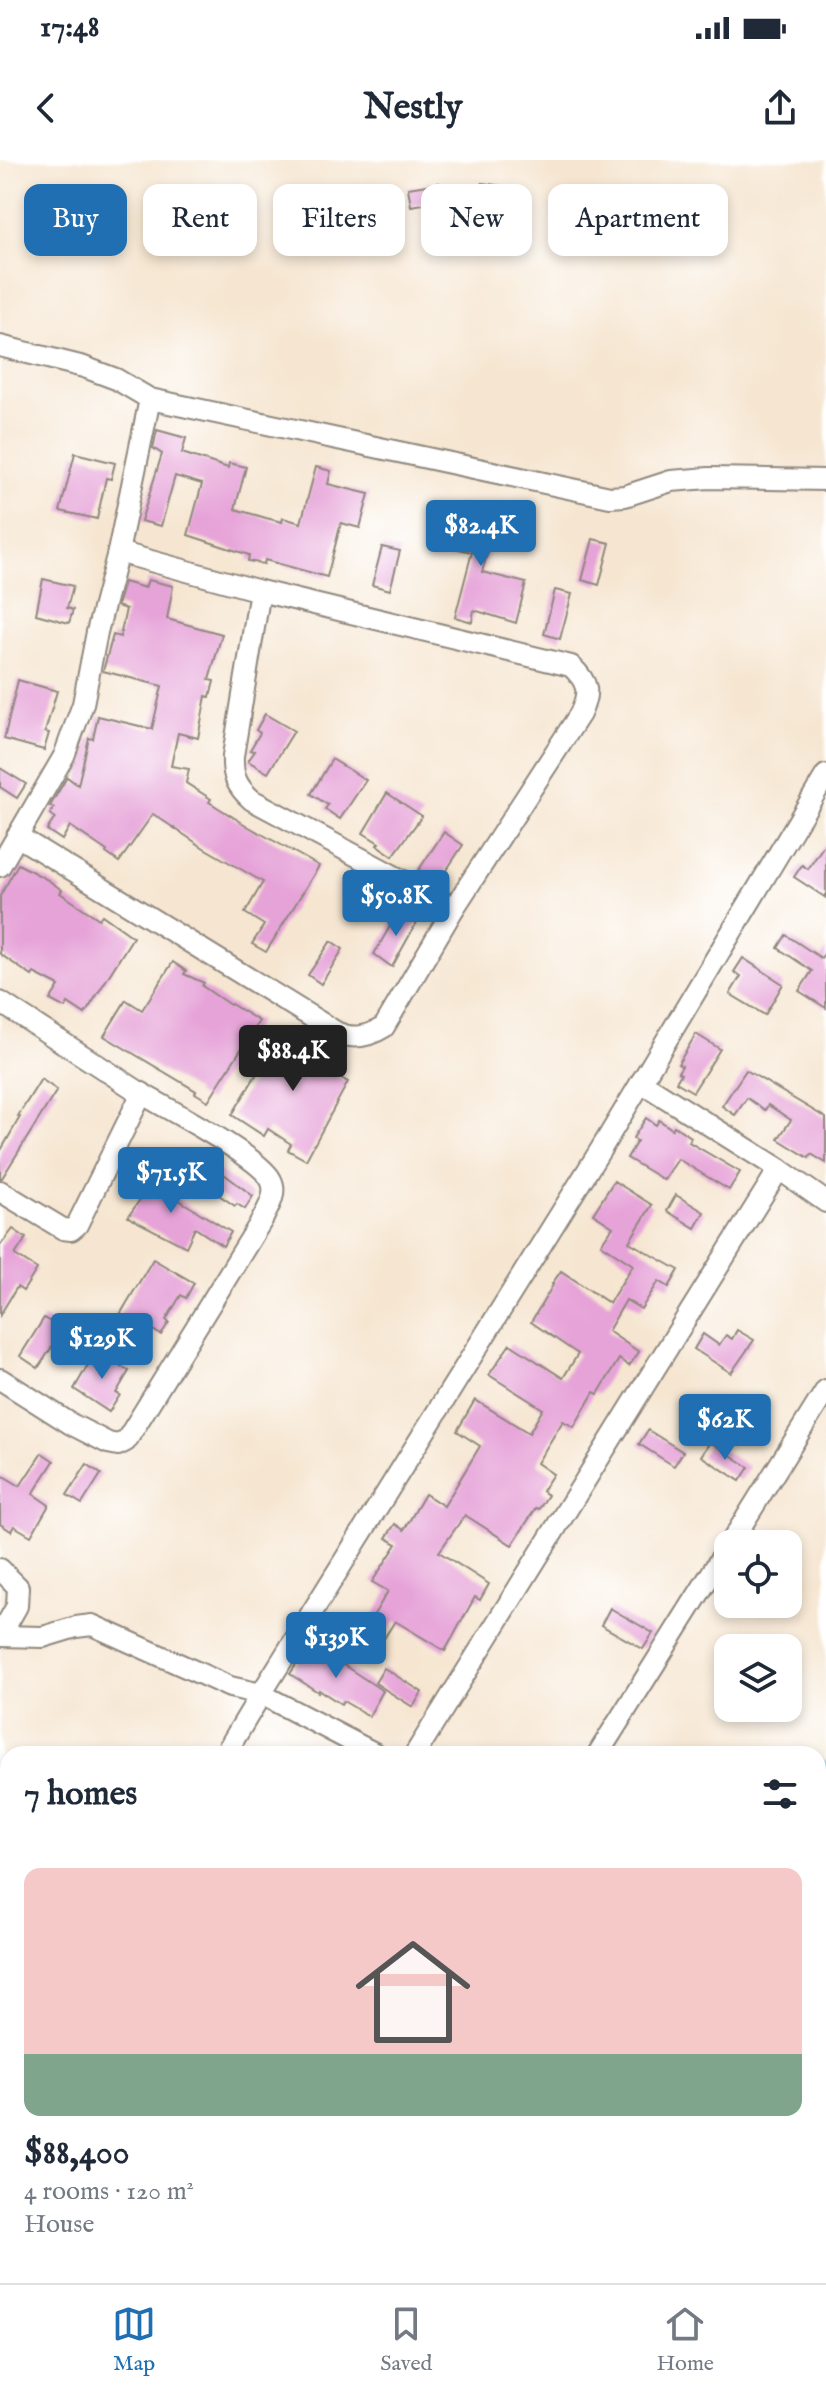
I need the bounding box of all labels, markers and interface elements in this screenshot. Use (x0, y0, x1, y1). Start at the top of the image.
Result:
text: 17:48 (40, 9, 100, 47)
text: Nestly (364, 85, 462, 131)
icon: back (24, 86, 68, 130)
icon: share (758, 86, 802, 130)
chip: Buy (24, 184, 127, 256)
chip: Rent (143, 184, 257, 256)
chip: Filters (273, 184, 405, 256)
chip: New (421, 184, 532, 256)
chip: Apartment (548, 184, 728, 256)
pin: $82.4K (416, 500, 546, 568)
text: $82.4K (444, 509, 518, 542)
pin: $50.8K (331, 870, 461, 938)
text: $50.8K (360, 879, 432, 912)
pin: $88.4K (228, 1025, 358, 1093)
text: $88.4K (257, 1034, 329, 1067)
pin: $71.5K (106, 1147, 236, 1215)
text: $71.5K (136, 1156, 206, 1189)
pin: $129K (46, 1313, 158, 1381)
text: $129K (69, 1322, 135, 1355)
pin: $62K (678, 1394, 772, 1462)
text: $62K (697, 1403, 753, 1436)
map controls (714, 1530, 802, 1722)
button: locate (714, 1530, 802, 1618)
pin: $139K (280, 1612, 392, 1680)
text: $139K (304, 1621, 368, 1654)
button: layers (714, 1634, 802, 1722)
icon: filters (758, 1772, 802, 1816)
text: 7 homes (24, 1773, 137, 1816)
icon: home (341, 1920, 485, 2064)
text: $88,400 (24, 2132, 129, 2175)
text: 4 rooms · 120 m² (24, 2175, 194, 2208)
text: House (24, 2208, 94, 2241)
tab: Map (112, 2302, 156, 2378)
tab: Saved (380, 2302, 432, 2378)
tab: Home (656, 2302, 714, 2378)

